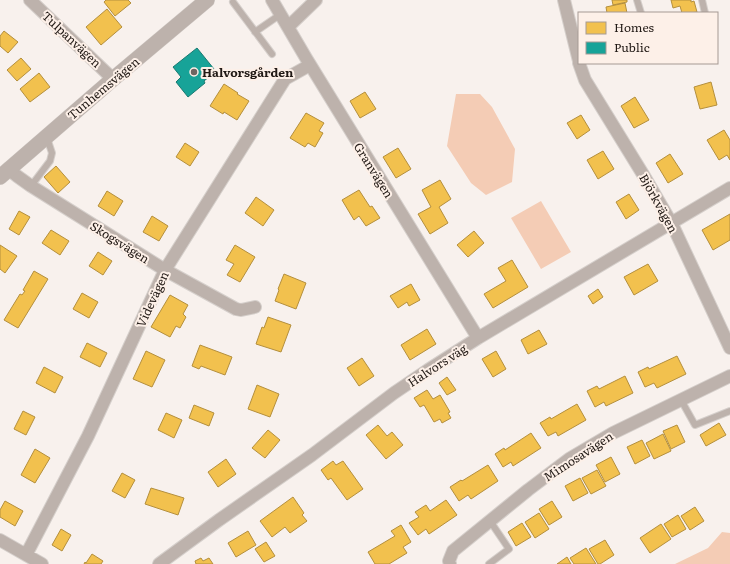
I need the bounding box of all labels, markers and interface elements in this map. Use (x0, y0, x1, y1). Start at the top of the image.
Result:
street label: Tulpanvägen (38, 7, 106, 71)
legend (578, 12, 718, 64)
text: Homes (614, 18, 654, 36)
text: Public (614, 38, 650, 56)
street label: Tunhemsvägen (63, 53, 143, 123)
place label: Halvorsgården (202, 63, 294, 81)
marker: Halvorsgården (189, 67, 199, 77)
street label: Granvägen (350, 139, 398, 201)
street label: Björkvägen (635, 170, 683, 236)
street label: Skogsvägen (87, 217, 153, 267)
street label: Videvägen (131, 268, 173, 330)
street label: Halvors väg (404, 339, 470, 391)
street label: Mimosavägen (540, 427, 616, 485)

